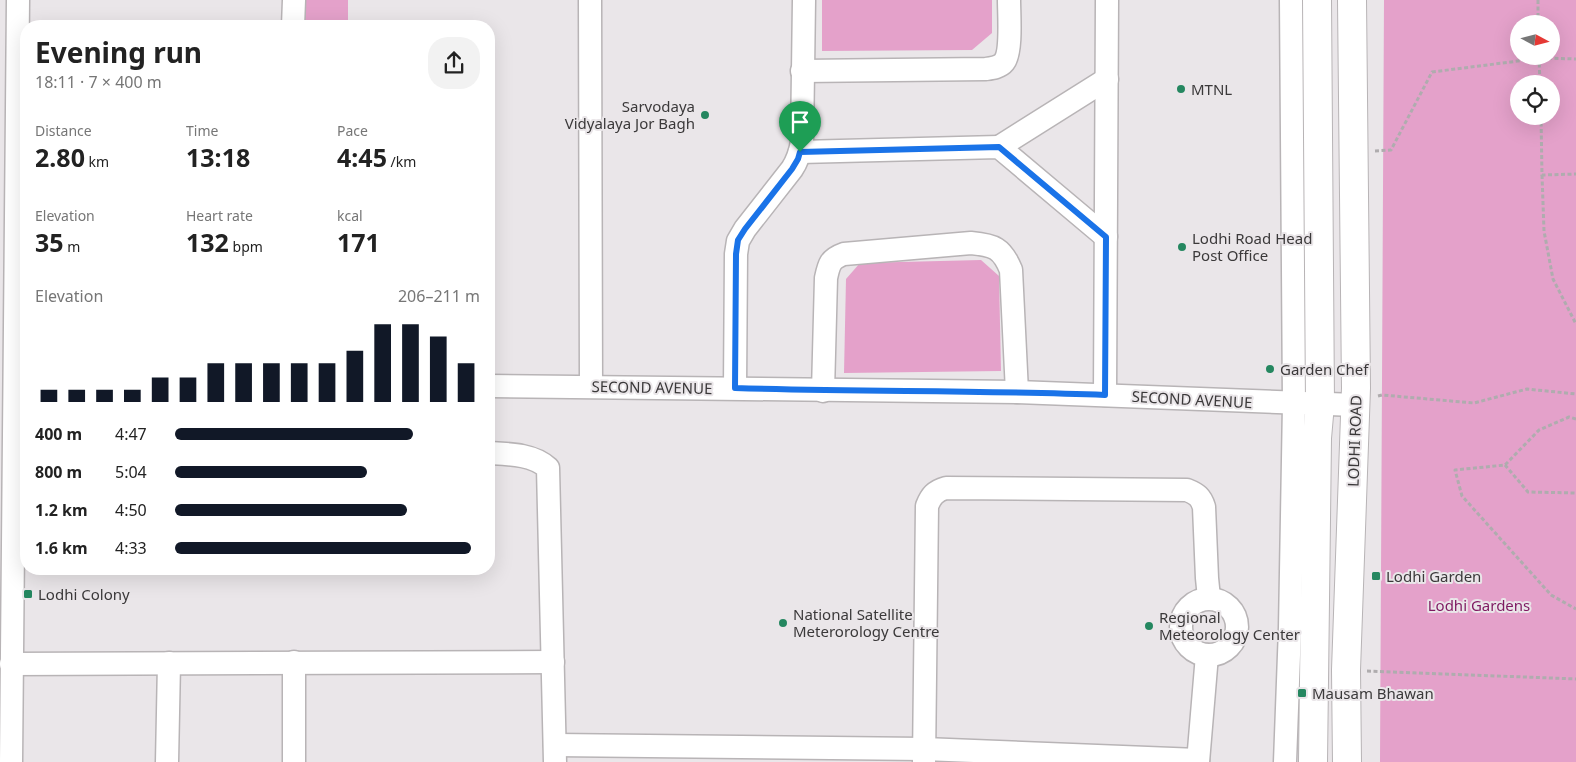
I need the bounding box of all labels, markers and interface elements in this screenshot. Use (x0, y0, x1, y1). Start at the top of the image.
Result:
north arrow (1510, 15, 1560, 65)
map controls (1510, 15, 1560, 125)
text: Evening run (35, 33, 202, 71)
button: share (428, 37, 480, 89)
text: 18:11 · 7 × 400 m (35, 71, 162, 93)
button: locate (1510, 75, 1560, 125)
place label: MTNL (1191, 79, 1232, 99)
marker: MTNL (1175, 83, 1187, 95)
place label: Sarvodaya Vidyalaya Jor Bagh (565, 96, 695, 133)
pin (779, 101, 821, 152)
icon: arrive (786, 108, 814, 136)
marker: Sarvodaya Vidyalaya Jor Bagh (699, 109, 711, 121)
text: Distance (35, 121, 92, 140)
text: Time (186, 121, 218, 140)
text: Pace (337, 121, 368, 140)
text: 2.80 (35, 140, 85, 174)
text: 13:18 (186, 140, 250, 174)
text: 4:45 (337, 140, 387, 174)
text: km (85, 152, 109, 171)
text: /km (387, 152, 416, 171)
text: Elevation (35, 206, 95, 225)
text: Heart rate (186, 206, 253, 225)
text: kcal (337, 206, 363, 225)
text: 35 (35, 225, 64, 259)
text: 132 (186, 225, 229, 259)
text: 171 (337, 225, 380, 259)
place label: Lodhi Road Head Post Office (1192, 228, 1312, 265)
text: m (64, 237, 80, 256)
text: bpm (229, 237, 263, 256)
marker: Lodhi Road Head Post Office (1176, 241, 1188, 253)
text: Elevation (35, 285, 103, 307)
text: 206–211 m (398, 285, 480, 307)
place label: Garden Chef (1280, 359, 1369, 379)
marker: Garden Chef (1264, 363, 1276, 375)
street label: SECOND AVENUE (591, 376, 713, 398)
street label: SECOND AVENUE (1131, 386, 1253, 412)
street label: LODHI ROAD (1342, 395, 1366, 487)
text: 400 m (35, 423, 82, 445)
text: 4:47 (115, 423, 147, 445)
text: 800 m (35, 461, 82, 483)
text: 5:04 (115, 461, 147, 483)
text: 1.2 km (35, 499, 87, 521)
text: 4:50 (115, 499, 147, 521)
text: 1.6 km (35, 537, 87, 559)
text: 4:33 (115, 537, 147, 559)
place label: Lodhi Garden (1386, 566, 1481, 586)
marker: Lodhi Garden (1370, 570, 1382, 582)
place label: Lodhi Colony (38, 584, 130, 604)
marker: Lodhi Colony (22, 588, 34, 600)
park label: Lodhi Gardens (1428, 595, 1530, 615)
place label: National Satellite Meterorology Centre (793, 604, 940, 641)
place label: Regional Meteorology Center (1159, 607, 1300, 644)
marker: National Satellite Meterorology Centre (777, 617, 789, 629)
marker: Regional Meteorology Center (1143, 620, 1155, 632)
place label: Mausam Bhawan (1312, 683, 1434, 703)
marker: Mausam Bhawan (1296, 687, 1308, 699)

